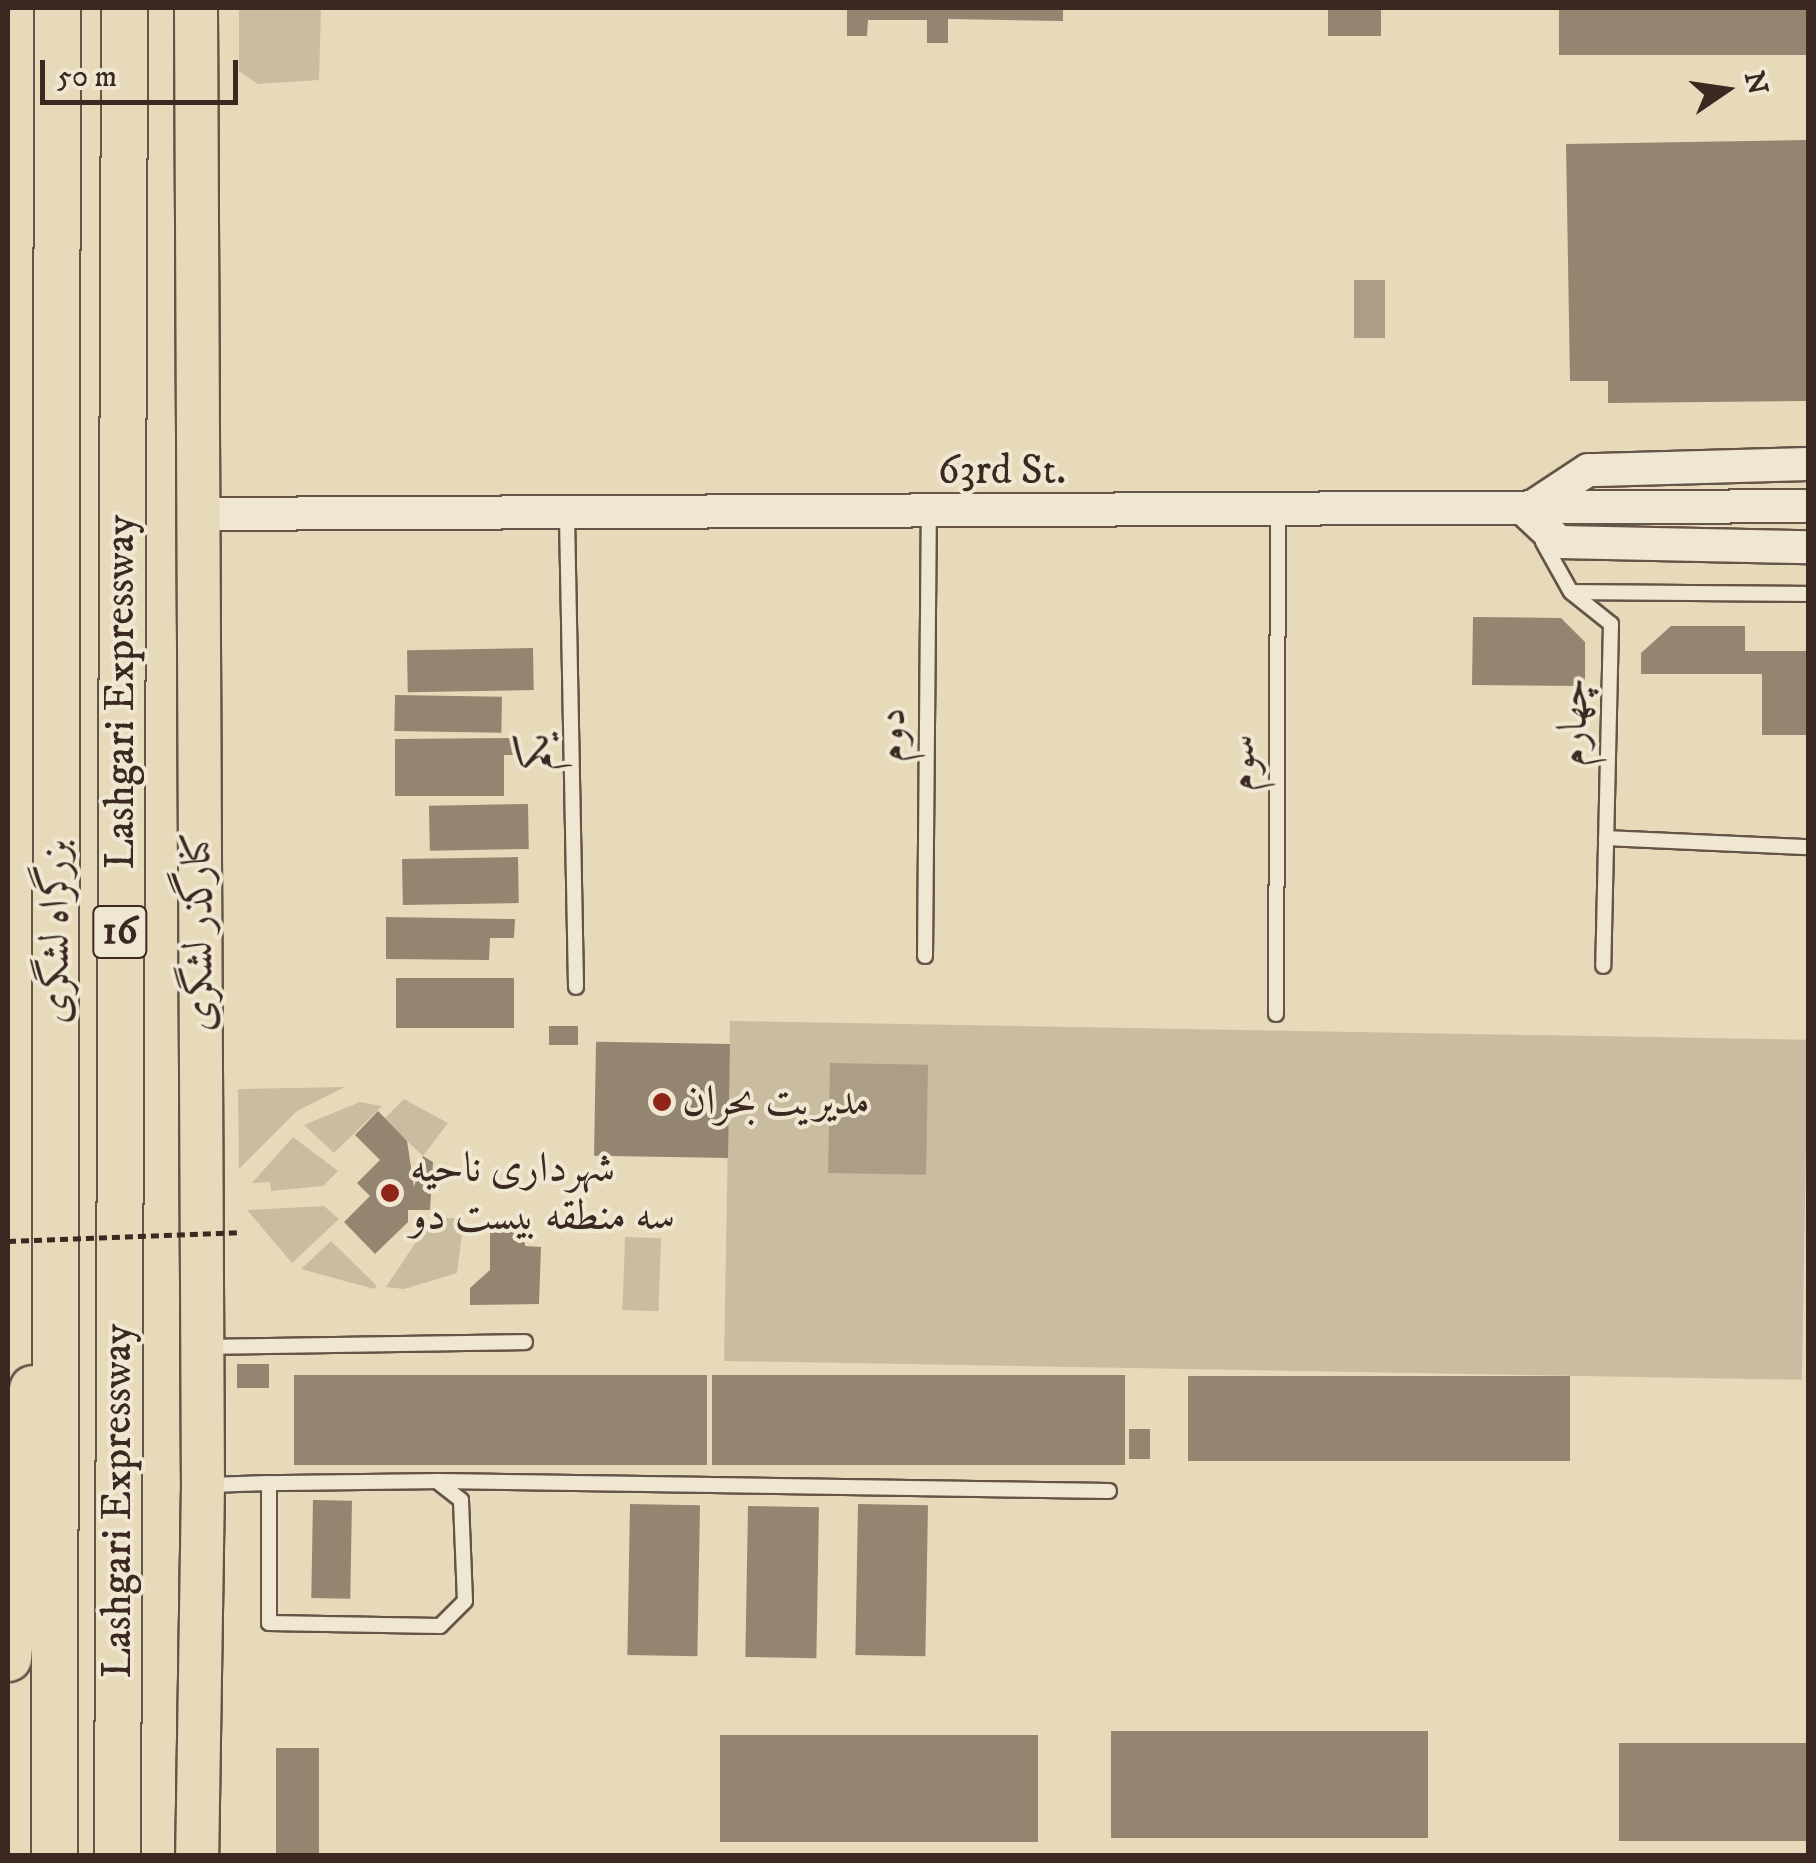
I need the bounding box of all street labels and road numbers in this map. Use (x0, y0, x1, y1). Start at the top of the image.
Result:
street label: 63rd St. (938, 446, 1066, 496)
street label: Lashgari Expressway (96, 515, 146, 869)
street label: چهارم (1548, 677, 1600, 767)
street label: دوم (866, 707, 918, 763)
street label: یکم (510, 733, 562, 771)
street label: سوم (1217, 734, 1267, 792)
street label: کنارگذر لشگری (172, 832, 226, 1032)
street label: بزرگراه لشگری (31, 840, 81, 1024)
road number: 16 (90, 897, 150, 967)
street label: Lashgari Expressway (93, 1324, 143, 1678)

